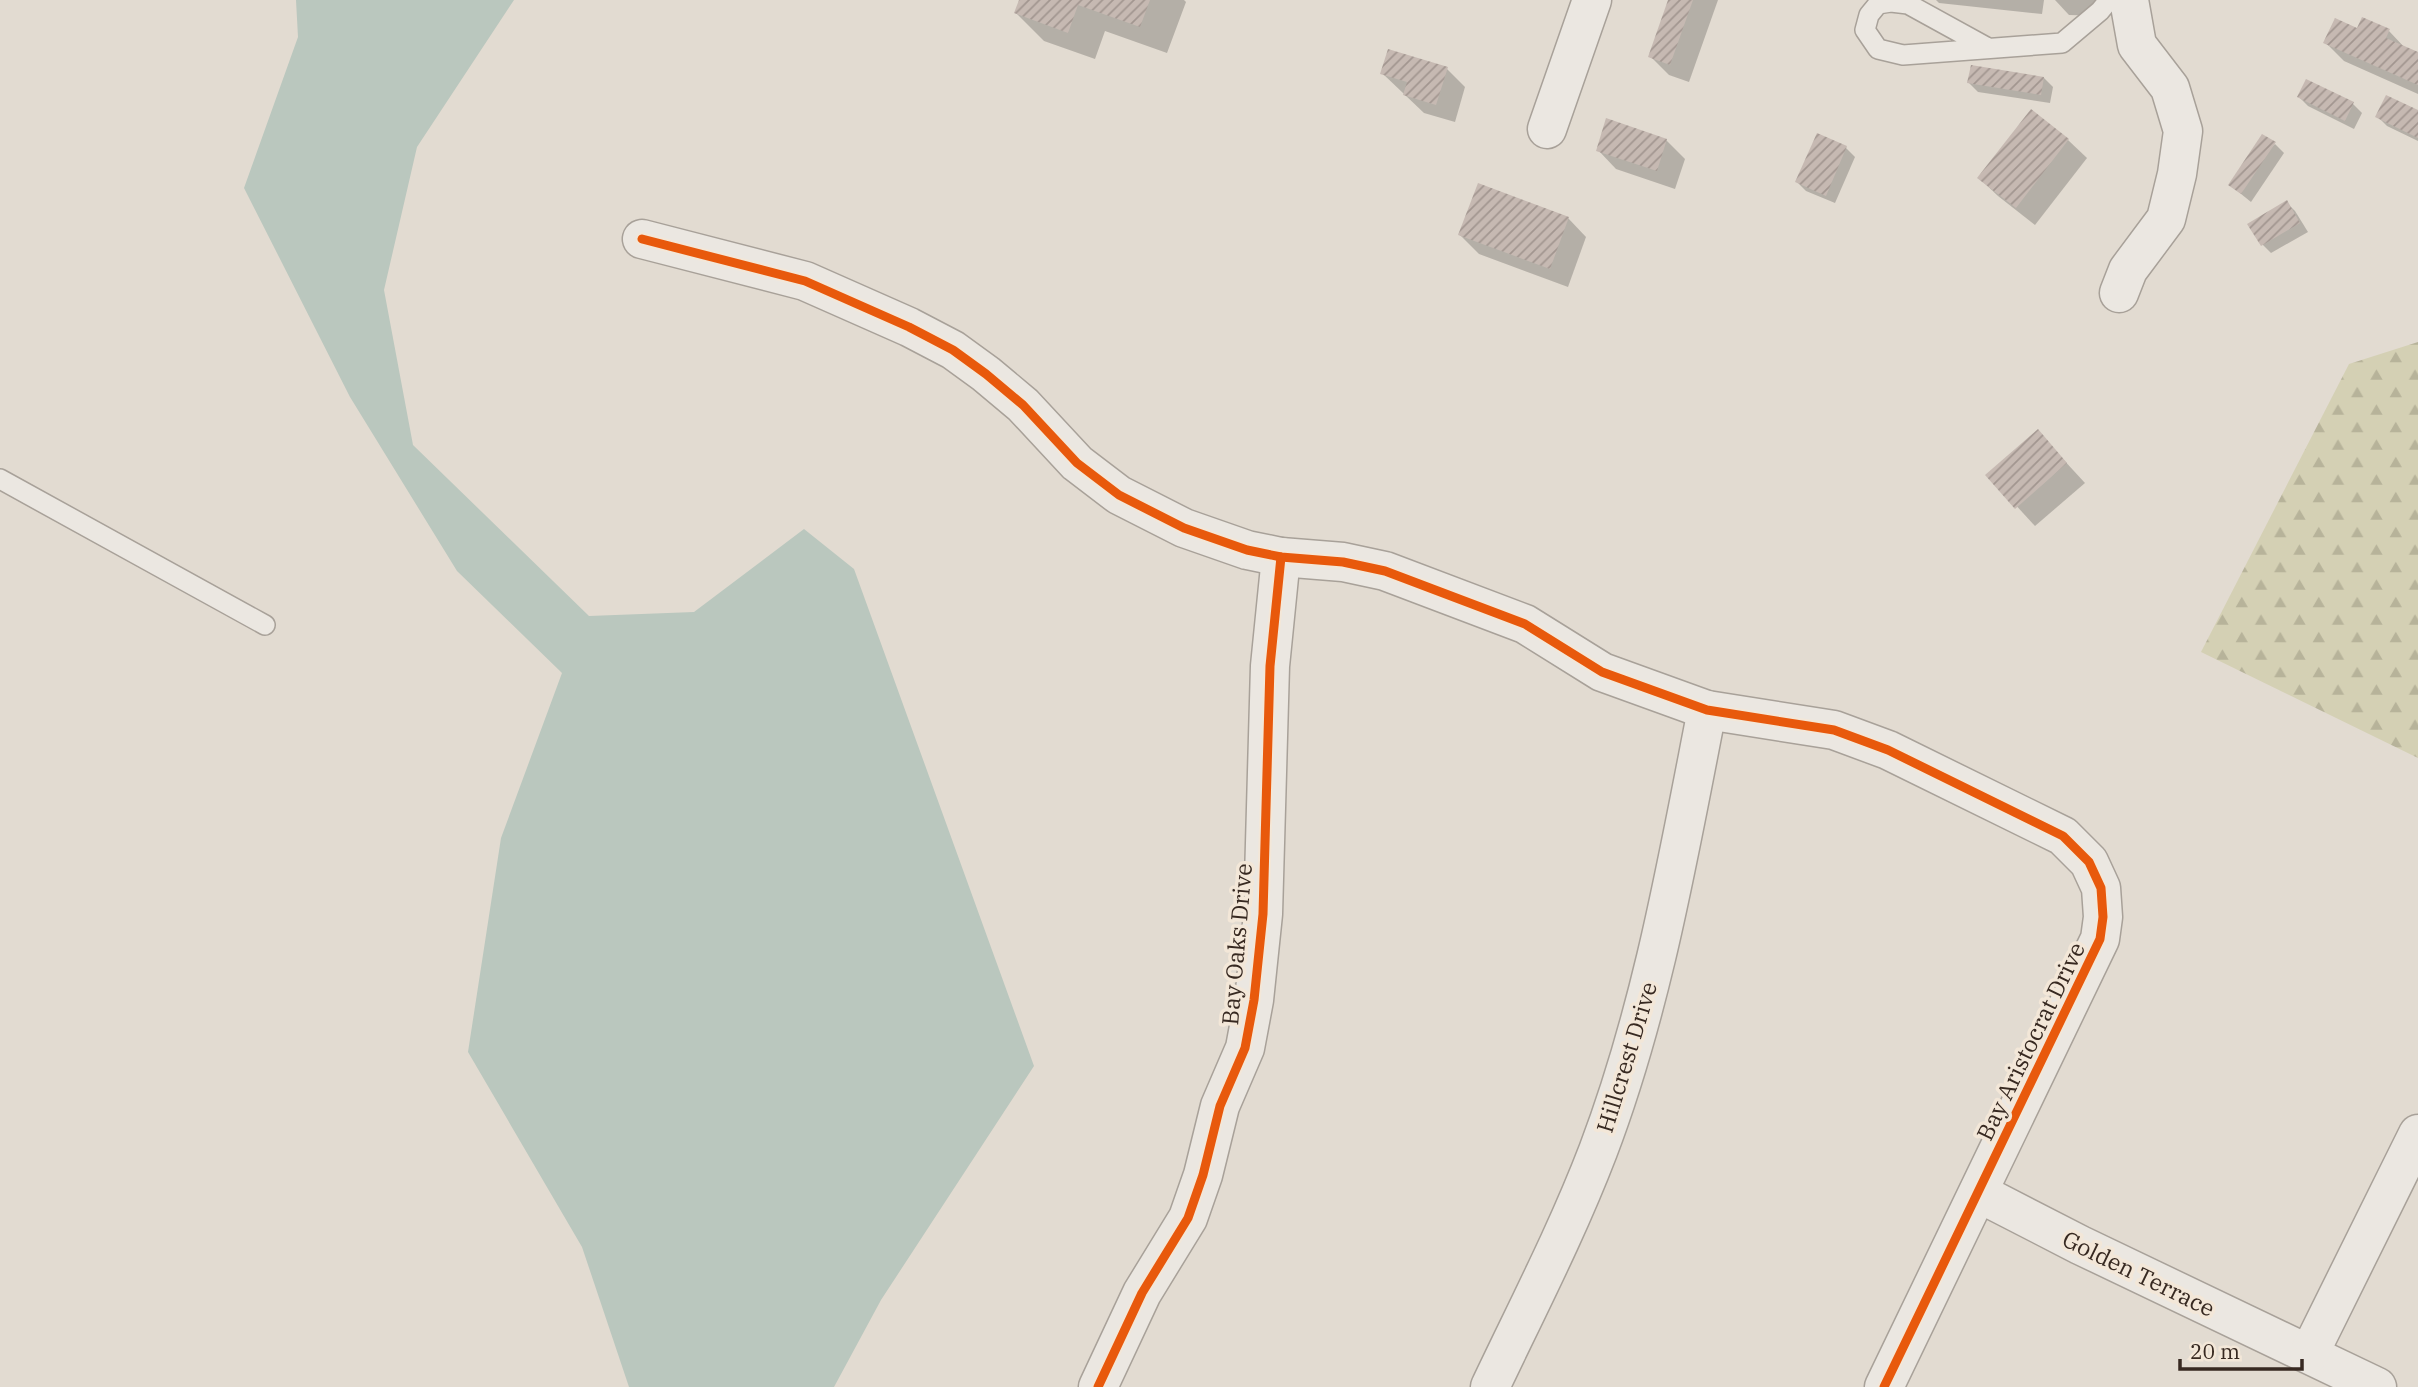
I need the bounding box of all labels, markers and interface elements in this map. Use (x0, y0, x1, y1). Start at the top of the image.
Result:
street label: Bay Oaks Drive (1214, 862, 1258, 1026)
street label: Bay Aristocrat Drive (1969, 937, 2091, 1145)
street label: Hillcrest Drive (1589, 978, 1663, 1136)
street label: Golden Terrace (2058, 1223, 2220, 1323)
scale bar (2180, 1328, 2302, 1372)
text: 20 m (2190, 1337, 2240, 1365)

